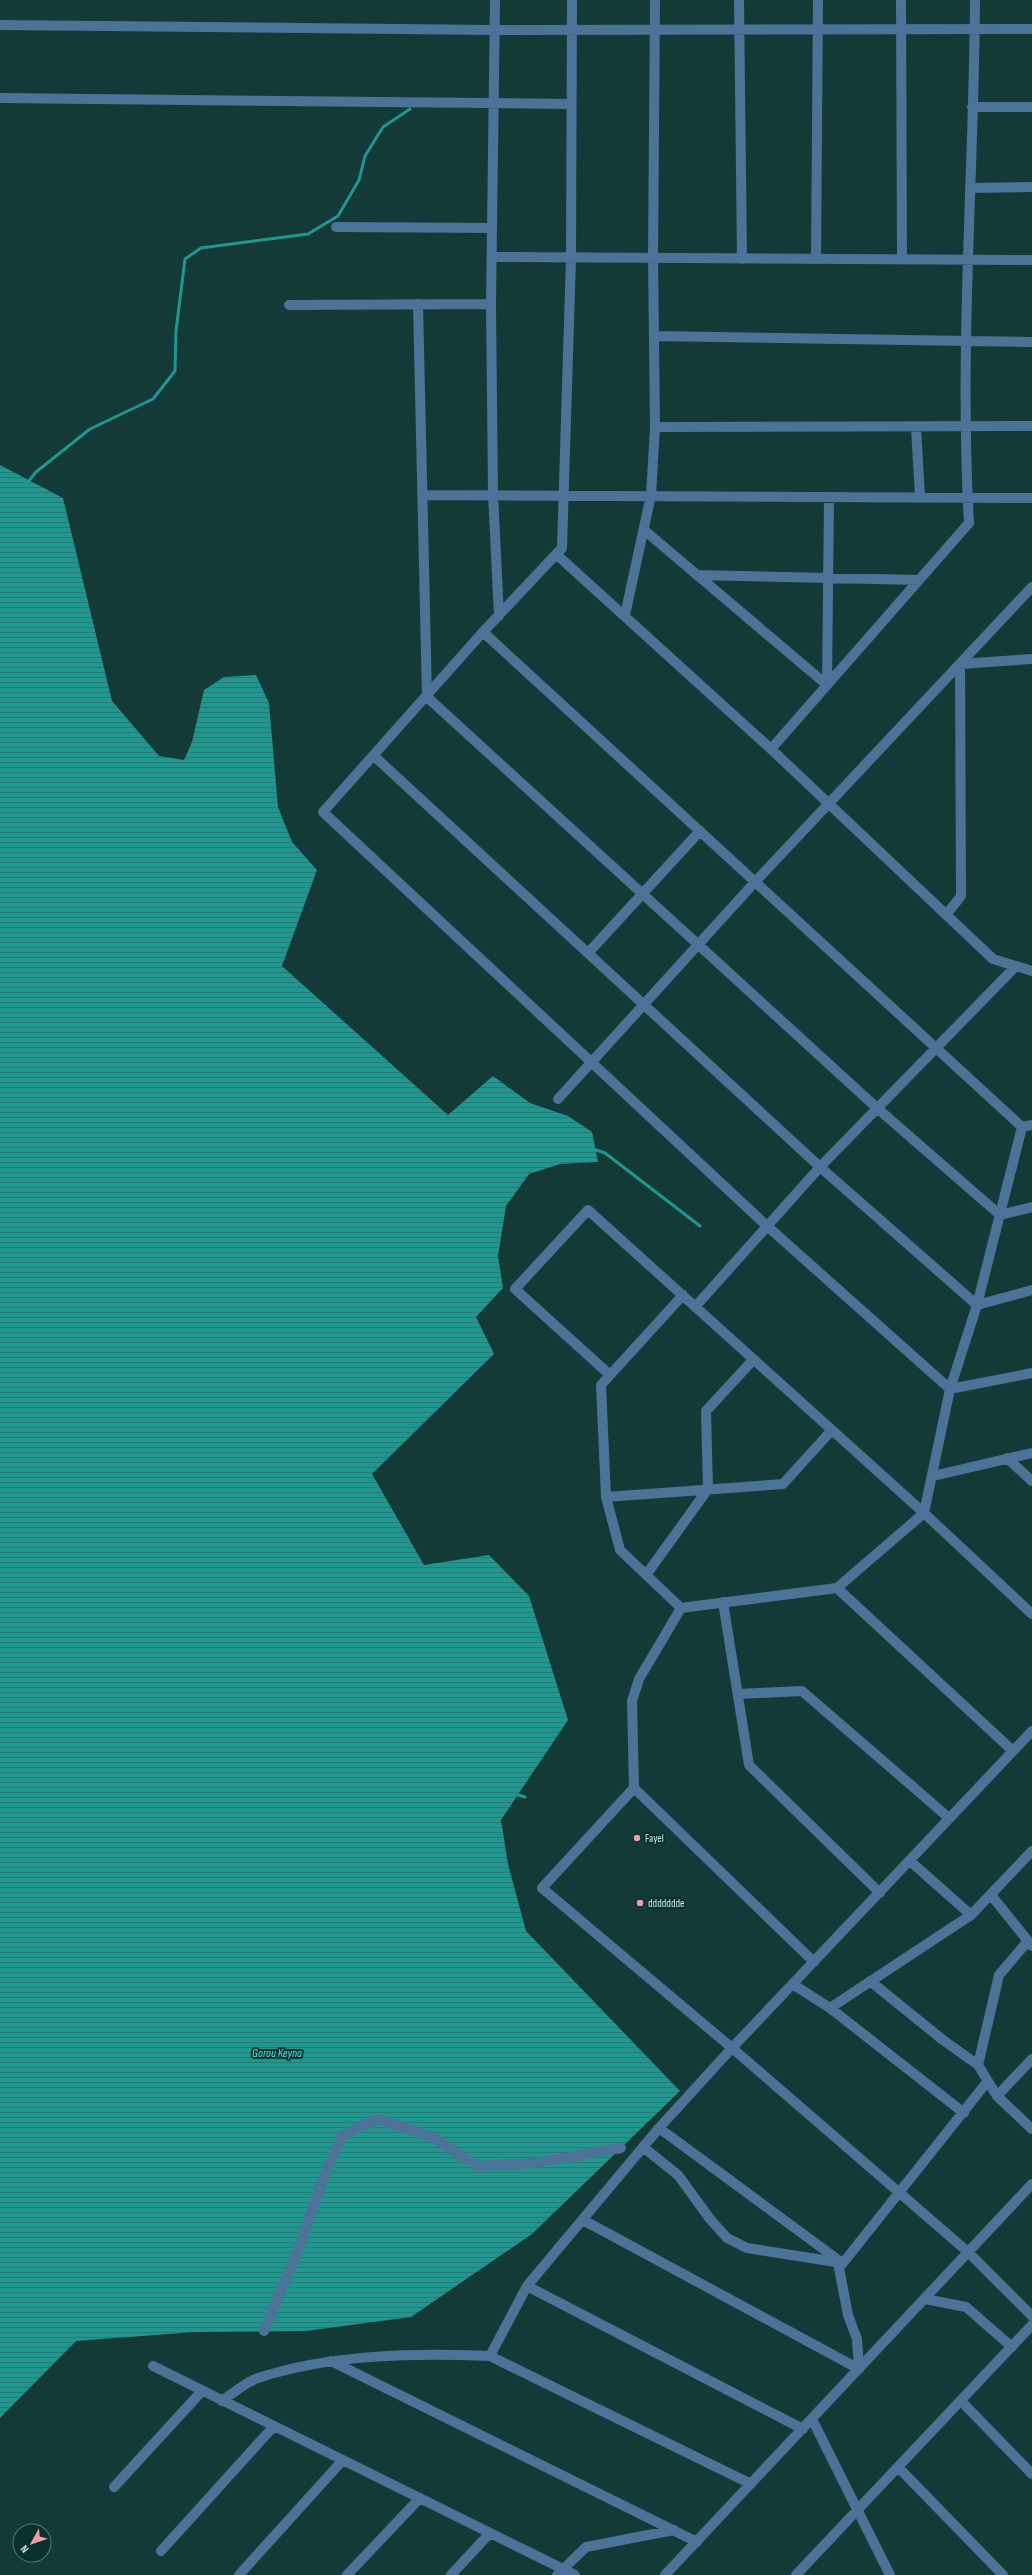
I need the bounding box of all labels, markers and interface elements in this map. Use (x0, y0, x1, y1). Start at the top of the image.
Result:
place label: Fayel (645, 1832, 664, 1845)
marker: Fayel (632, 1833, 642, 1843)
place label: ddddddde (648, 1897, 685, 1910)
marker: ddddddde (635, 1898, 645, 1908)
water label: Gorou Keyna (252, 2046, 302, 2061)
north arrow (12, 2523, 52, 2563)
text: N (18, 2543, 32, 2556)

